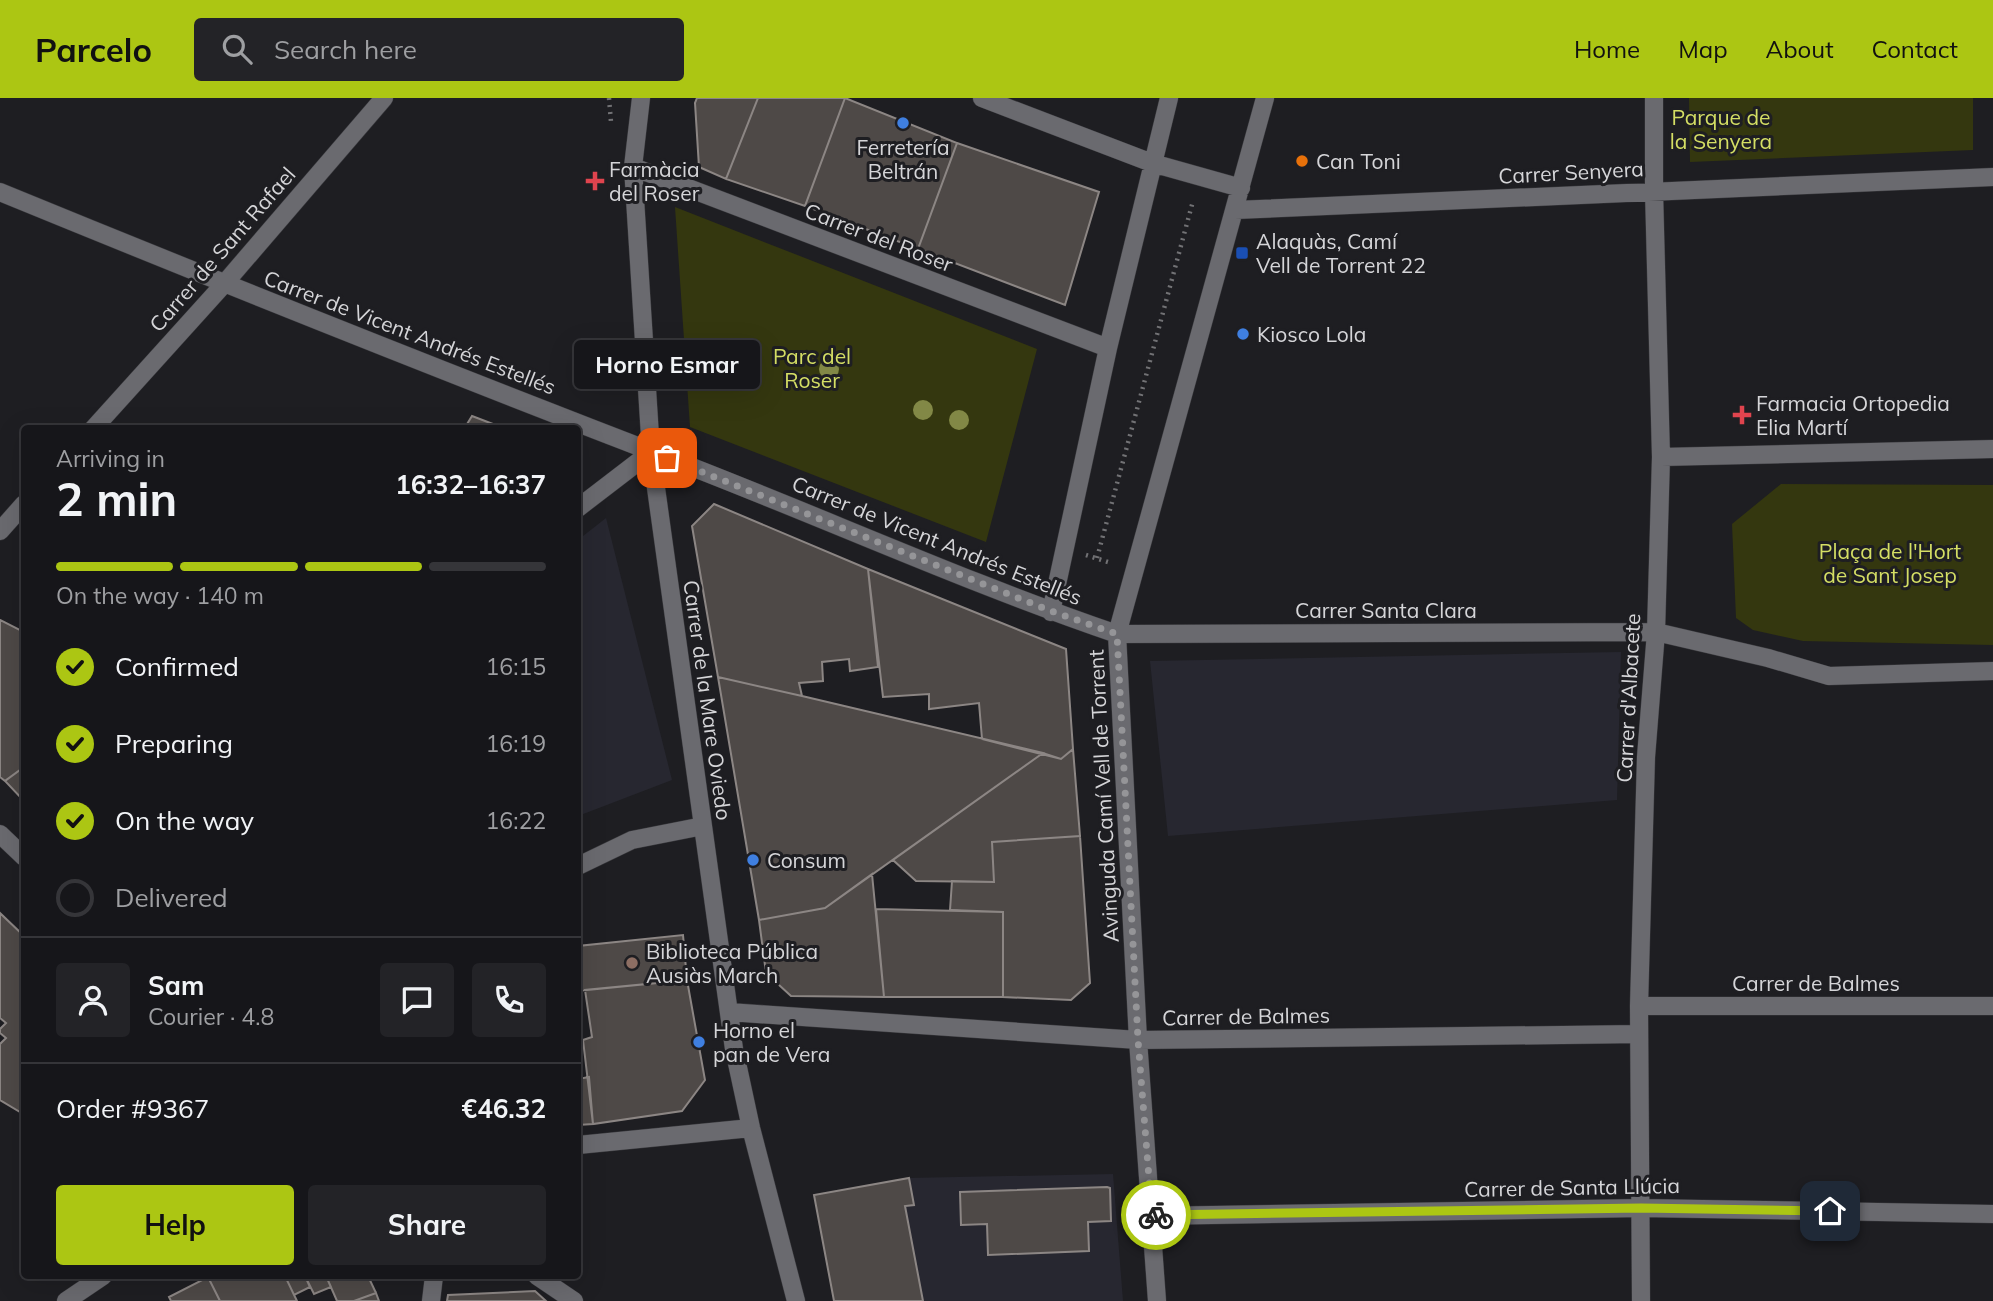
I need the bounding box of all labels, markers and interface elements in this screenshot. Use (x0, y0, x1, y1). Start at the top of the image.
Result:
search box (194, 18, 684, 81)
text: Parcelo (35, 29, 152, 70)
icon: search (218, 30, 256, 68)
text: Search here (274, 33, 417, 66)
text: Home (1574, 34, 1640, 64)
text: Map (1678, 34, 1728, 64)
text: About (1766, 34, 1834, 64)
text: Contact (1872, 34, 1958, 64)
park label: Parque de la Senyera (1670, 104, 1772, 154)
marker: Ferretería Beltrán (895, 115, 911, 131)
place label: Ferretería Beltrán (856, 134, 950, 184)
place label: Can Toni (1316, 148, 1401, 174)
marker: Can Toni (1294, 153, 1310, 169)
street label: Carrer Senyera (1498, 155, 1644, 189)
place label: Farmàcia del Roser (609, 156, 700, 206)
street label: Carrer de Sant Rafael (143, 161, 301, 337)
marker: Farmàcia del Roser (587, 173, 603, 189)
street label: Carrer del Roser (801, 197, 957, 277)
place label: Alaquàs, Camí Vell de Torrent 22 (1256, 228, 1426, 278)
marker: Alaquàs, Camí Vell de Torrent 22 (1234, 245, 1250, 261)
street label: Carrer de Vicent Andrés Estellés (260, 264, 560, 400)
place label: Kiosco Lola (1257, 321, 1366, 347)
marker: Kiosco Lola (1235, 326, 1251, 342)
callout: Horno Esmar (574, 339, 760, 388)
park label: Parc del Roser (773, 343, 851, 393)
text: Horno Esmar (595, 350, 739, 379)
place label: Farmacia Ortopedia Elia Martí (1756, 390, 1950, 440)
marker: Farmacia Ortopedia Elia Martí (1734, 407, 1750, 423)
pin (637, 428, 697, 488)
icon: bag (648, 439, 686, 477)
text: Arriving in (56, 444, 165, 473)
text: 16:32–16:37 (395, 468, 546, 501)
text: 2 min (56, 470, 177, 528)
street label: Carrer de Vicent Andrés Estellés (788, 470, 1086, 610)
park label: Plaça de l'Hort de Sant Josep (1819, 538, 1961, 588)
street label: Carrer de la Mare Oviedo (678, 578, 738, 822)
text: On the way · 140 m (56, 581, 264, 610)
street label: Carrer Santa Clara (1295, 597, 1477, 623)
street label: Carrer d'Albacete (1611, 613, 1645, 783)
icon: check (56, 648, 94, 686)
street label: Avinguda Camí Vell de Torrent (1082, 649, 1124, 943)
text: Confirmed (115, 650, 239, 683)
text: 16:15 (486, 652, 546, 681)
icon: check (56, 725, 94, 763)
text: Preparing (115, 727, 233, 760)
text: 16:19 (486, 729, 546, 758)
icon: check (56, 802, 94, 840)
text: On the way (115, 804, 254, 837)
text: 16:22 (486, 806, 546, 835)
place label: Consum (767, 847, 846, 873)
marker: Consum (745, 852, 761, 868)
text: Delivered (115, 881, 228, 914)
place label: Biblioteca Pública Ausiàs March (646, 938, 818, 988)
marker: Biblioteca Pública Ausiàs March (624, 955, 640, 971)
button: person (56, 963, 130, 1037)
button: chat (380, 963, 454, 1037)
button: phone (472, 963, 546, 1037)
text: Sam (148, 969, 204, 1002)
street label: Carrer de Balmes (1732, 970, 1900, 996)
text: Courier · 4.8 (148, 1002, 274, 1031)
street label: Carrer de Balmes (1162, 1002, 1330, 1030)
place label: Horno el pan de Vera (713, 1017, 830, 1067)
marker: Horno el pan de Vera (691, 1034, 707, 1050)
text: Order #9367 (56, 1092, 209, 1125)
text: €46.32 (462, 1092, 546, 1125)
street label: Carrer de Santa Llúcia (1464, 1172, 1680, 1202)
courier (1121, 1180, 1191, 1250)
pin (1800, 1181, 1860, 1241)
button: Help (56, 1185, 294, 1265)
button: Share (308, 1185, 546, 1265)
icon: home (1811, 1192, 1849, 1230)
icon: bike (1137, 1196, 1175, 1234)

